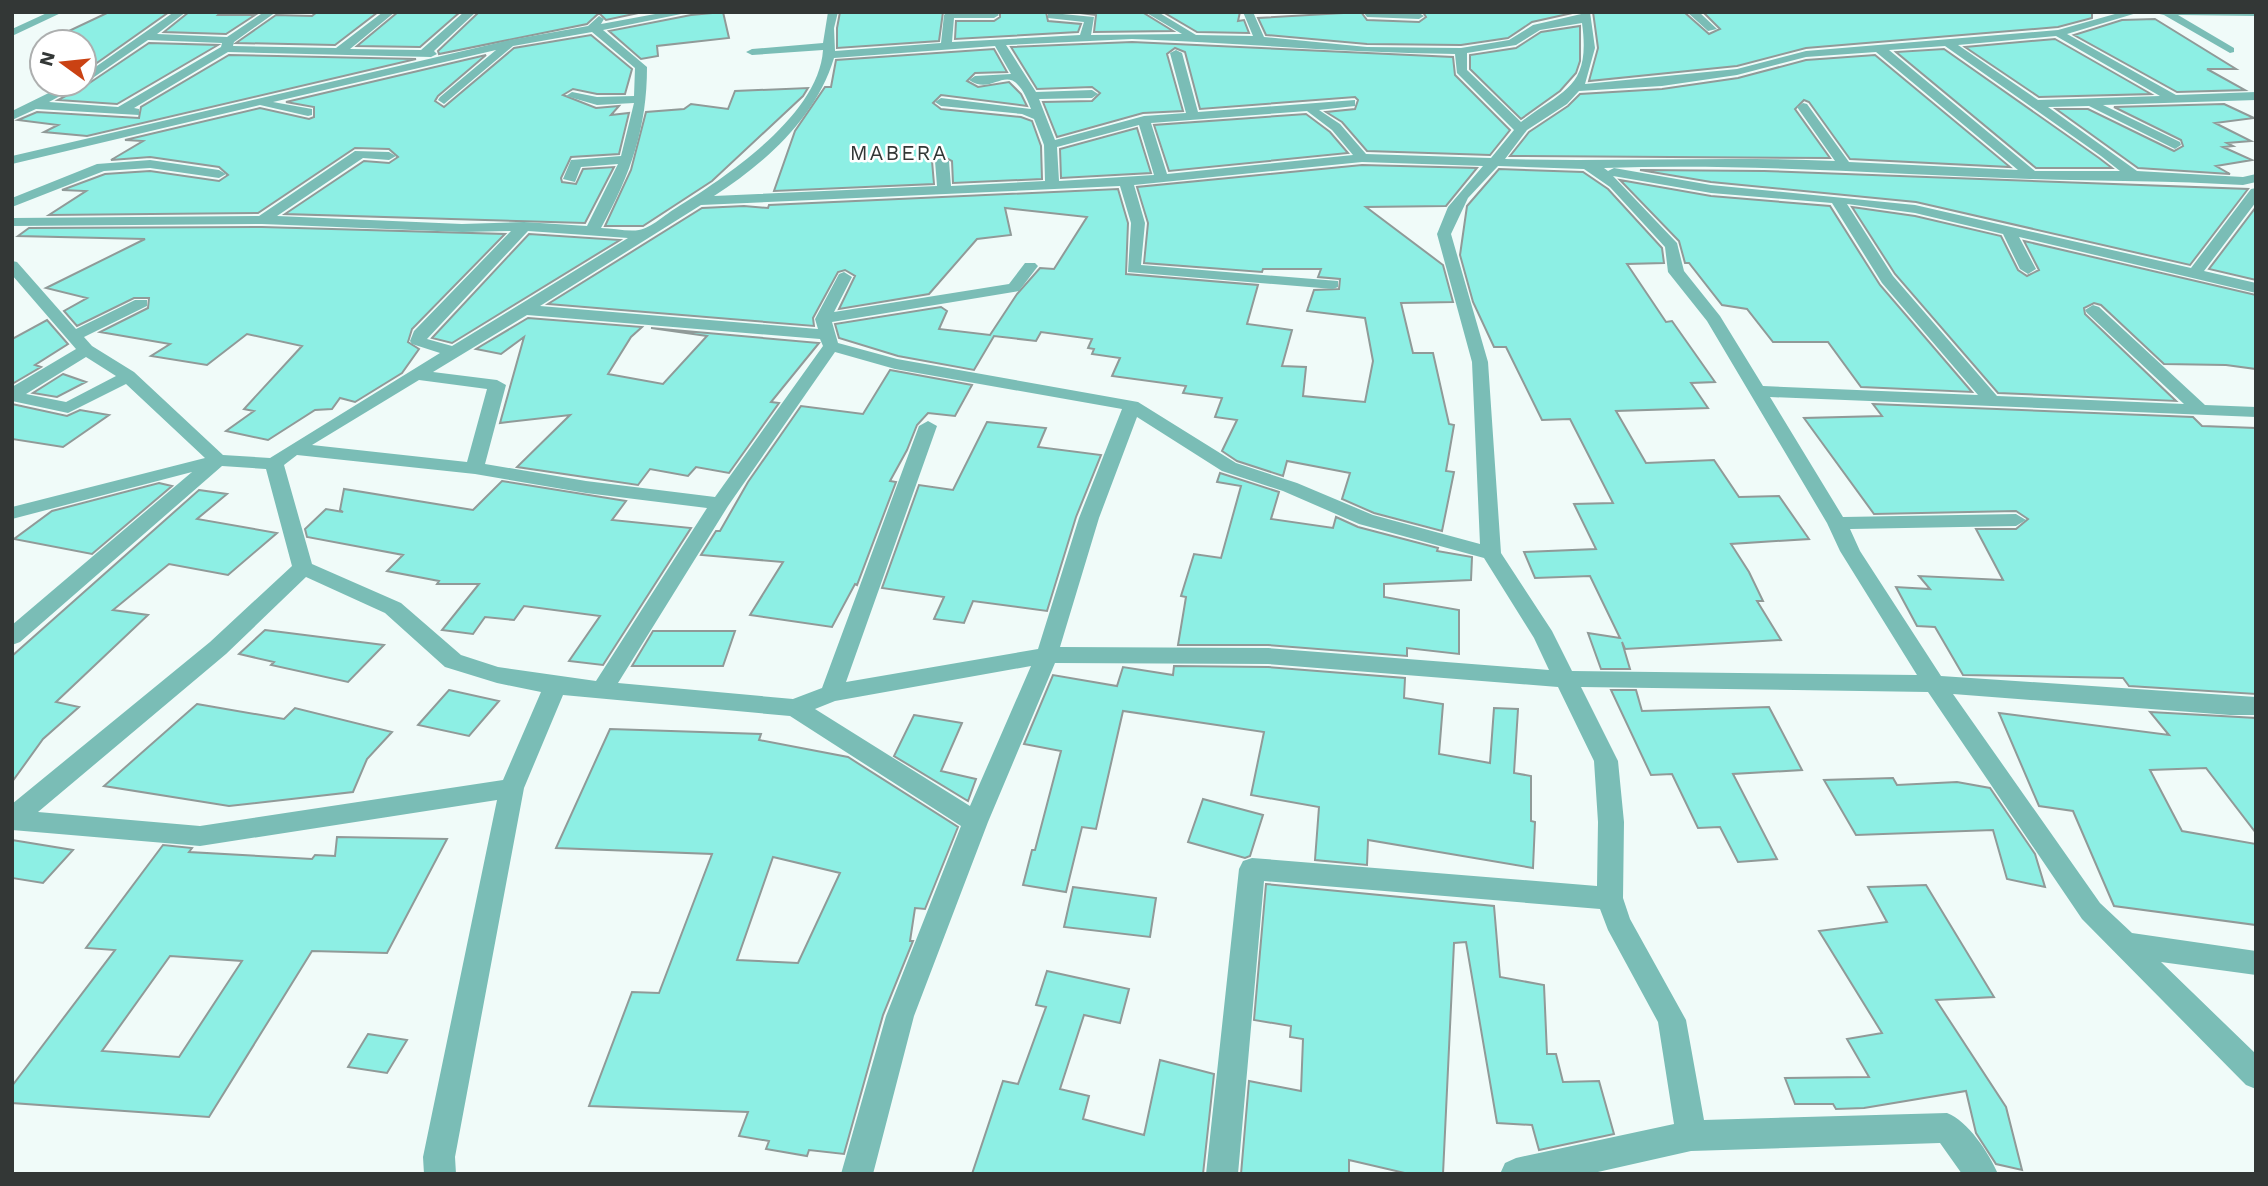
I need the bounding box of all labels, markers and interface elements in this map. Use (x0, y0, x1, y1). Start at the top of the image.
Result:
north arrow (28, 28, 98, 98)
text: N (34, 49, 60, 69)
district label: MABERA (850, 140, 948, 165)

